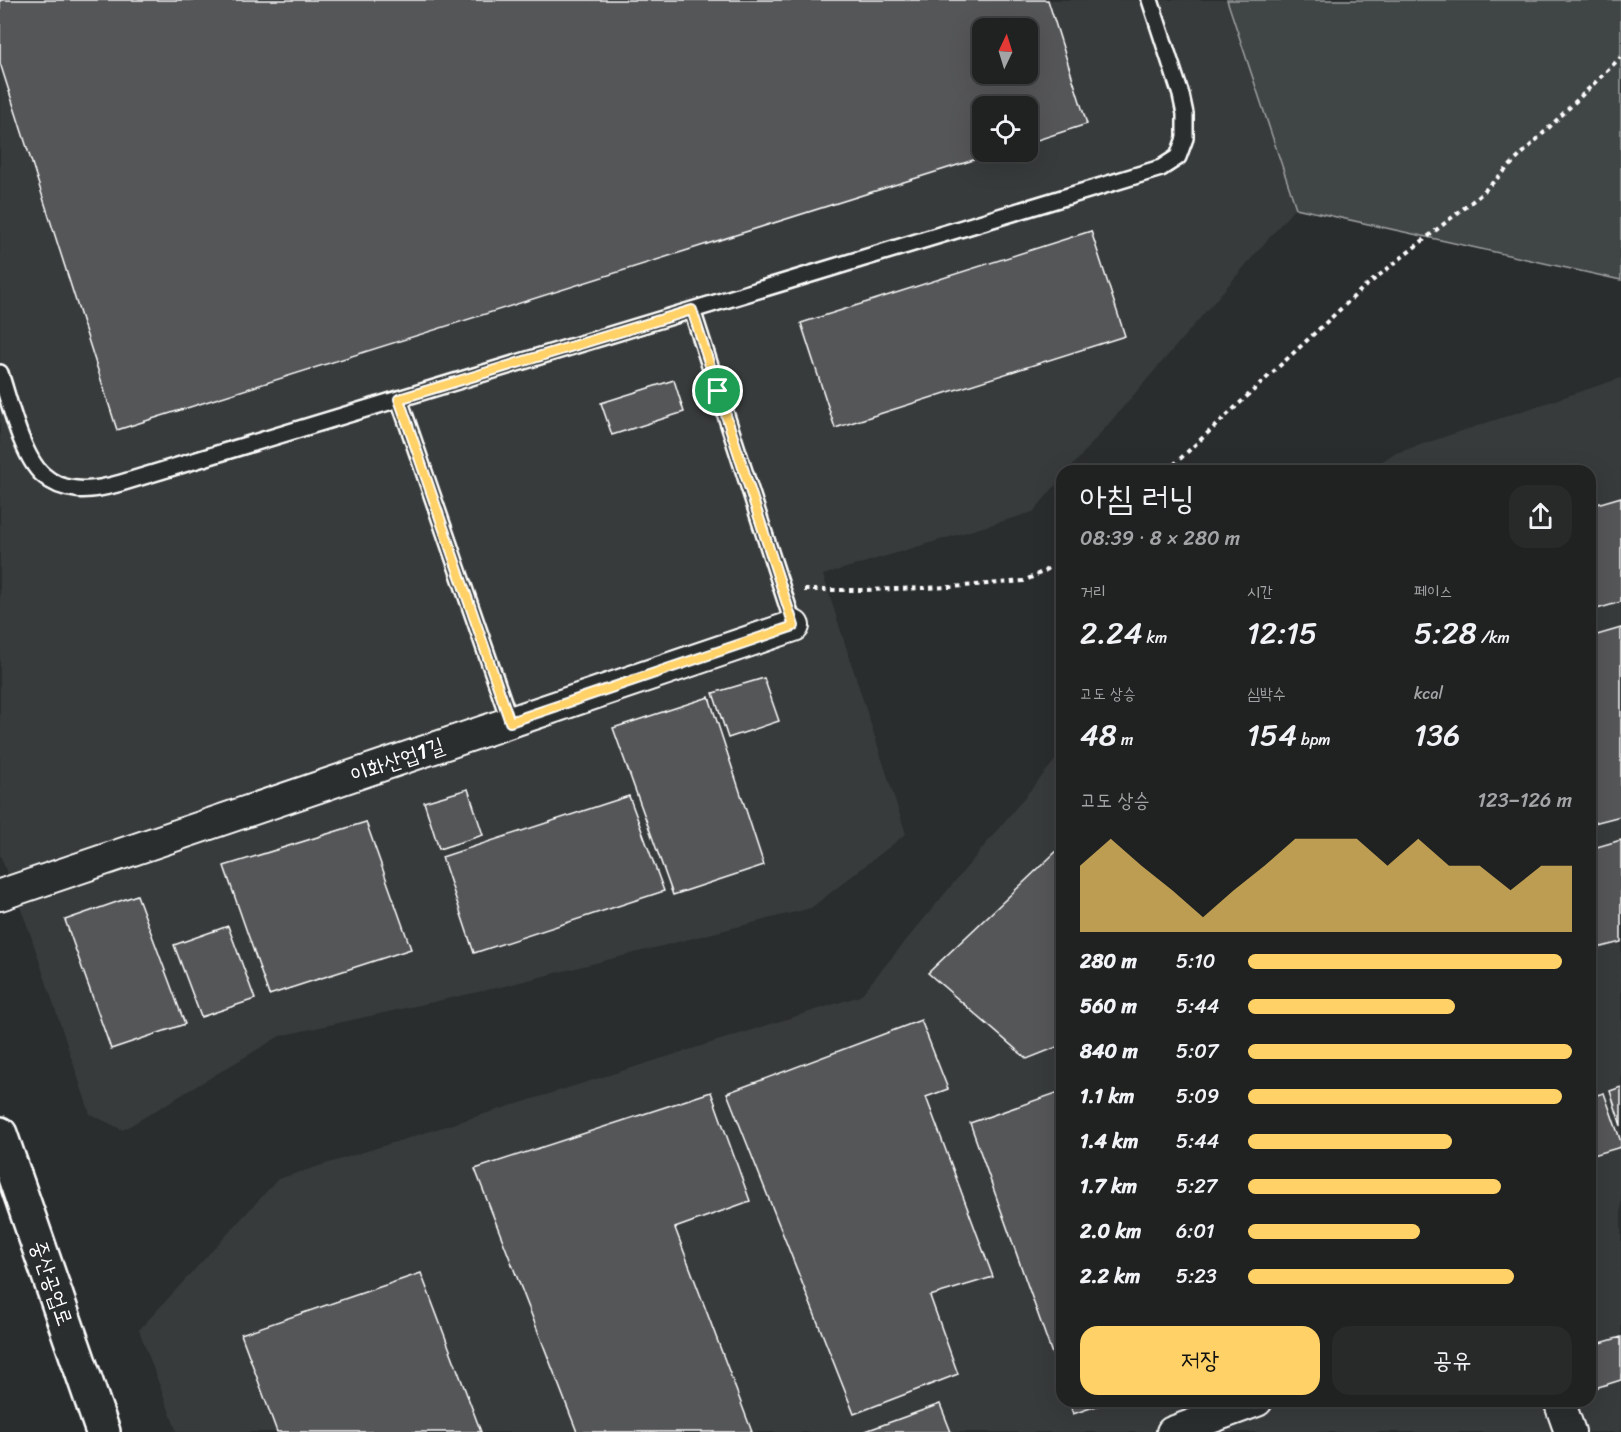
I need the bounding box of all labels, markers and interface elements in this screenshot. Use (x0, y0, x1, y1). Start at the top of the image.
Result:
north arrow (972, 18, 1038, 84)
map controls (972, 18, 1038, 162)
button: locate (972, 96, 1038, 162)
pin (692, 365, 743, 416)
icon: arrive (701, 374, 734, 407)
text: 아침 러닝 (1080, 469, 1195, 527)
button: share (1509, 485, 1572, 548)
text: 08:39 · 8 × 280 m (1080, 521, 1240, 556)
text: 거리 (1080, 577, 1106, 606)
text: 시간 (1247, 577, 1273, 606)
text: 페이스 (1414, 577, 1453, 606)
text: 2.24 (1080, 606, 1142, 660)
text: 12:15 (1247, 606, 1317, 660)
text: 5:28 (1414, 606, 1477, 660)
text: km (1142, 623, 1167, 652)
text: /km (1477, 623, 1510, 652)
text: 고도 상승 (1080, 679, 1136, 708)
text: 심박수 (1247, 679, 1286, 708)
text: kcal (1414, 679, 1443, 708)
text: 48 (1080, 708, 1117, 762)
text: 154 (1247, 708, 1297, 762)
text: 136 (1414, 708, 1460, 762)
text: m (1117, 725, 1133, 754)
text: bpm (1297, 725, 1331, 754)
street label: 이화산업1길 (344, 726, 450, 794)
text: 고도 상승 (1080, 783, 1150, 818)
text: 123–126 m (1478, 783, 1572, 818)
text: 280 m (1080, 944, 1137, 979)
text: 5:10 (1176, 944, 1215, 979)
text: 560 m (1080, 989, 1137, 1024)
text: 5:44 (1176, 989, 1219, 1024)
text: 840 m (1080, 1034, 1138, 1069)
text: 5:07 (1176, 1034, 1218, 1069)
text: 1.1 km (1080, 1079, 1134, 1114)
text: 5:09 (1176, 1079, 1219, 1114)
text: 1.4 km (1080, 1124, 1138, 1159)
text: 5:44 (1176, 1124, 1219, 1159)
text: 1.7 km (1080, 1169, 1137, 1204)
text: 5:27 (1176, 1169, 1217, 1204)
text: 2.0 km (1080, 1214, 1141, 1249)
text: 6:01 (1176, 1214, 1215, 1249)
street label: 중산공업로 (19, 1235, 85, 1331)
text: 2.2 km (1080, 1259, 1140, 1294)
text: 5:23 (1176, 1259, 1217, 1294)
button: 저장 (1080, 1326, 1320, 1395)
button: 공유 (1332, 1326, 1572, 1395)

